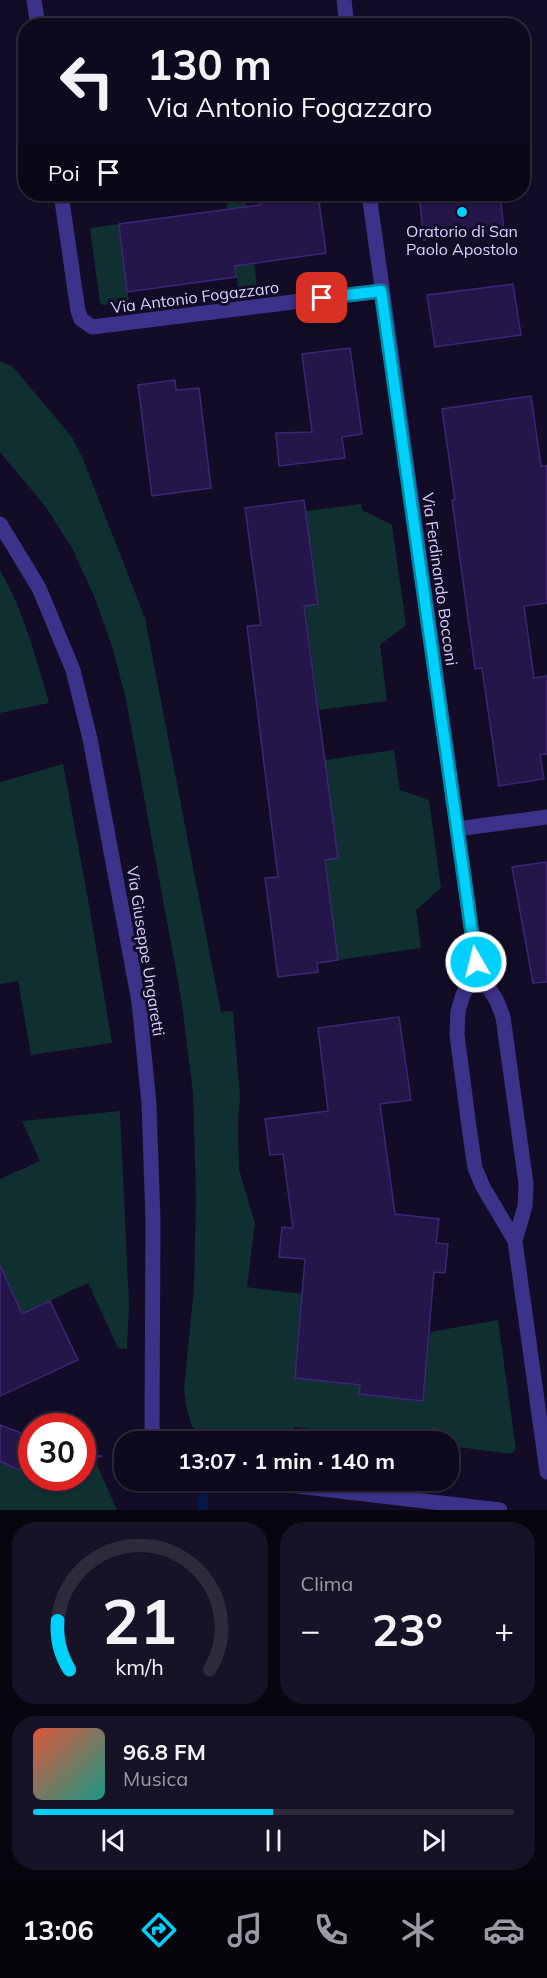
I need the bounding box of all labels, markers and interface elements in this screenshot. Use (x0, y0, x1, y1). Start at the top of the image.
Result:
text: 130 m (147, 38, 272, 91)
icon: left (48, 42, 126, 120)
text: Via Antonio Fogazzaro (147, 90, 432, 124)
icon: arrive (92, 156, 125, 189)
text: Poi (48, 159, 80, 187)
marker: Oratorio di San Paolo Apostolo (455, 205, 469, 219)
place label: Oratorio di San Paolo Apostolo (406, 221, 518, 259)
pin (296, 272, 347, 323)
street label: Via Antonio Fogazzaro (110, 277, 280, 317)
icon: arrive (305, 281, 338, 314)
street label: Via Ferdinando Bocconi (418, 491, 462, 667)
street label: Via Giuseppe Ungaretti (123, 865, 169, 1037)
position arrow (444, 930, 508, 994)
speed limit sign: 30 (18, 1413, 96, 1491)
text: 13:07 · 1 min · 140 m (178, 1447, 395, 1475)
text: Clima (301, 1571, 353, 1596)
text: 21 (102, 1581, 177, 1660)
text: 23° (372, 1601, 443, 1657)
text: − (301, 1609, 320, 1650)
text: + (494, 1609, 514, 1650)
text: km/h (115, 1653, 164, 1680)
text: 96.8 FM (123, 1738, 206, 1766)
text: Musica (123, 1766, 188, 1791)
icon: previous (97, 1824, 130, 1857)
icon: pause (257, 1824, 290, 1857)
icon: next (417, 1824, 450, 1857)
icon: directions (138, 1909, 180, 1951)
icon: music (224, 1909, 266, 1951)
icon: phone (310, 1909, 352, 1951)
icon: climate (397, 1909, 439, 1951)
icon: car (483, 1909, 525, 1951)
text: 13:06 (22, 1913, 94, 1947)

